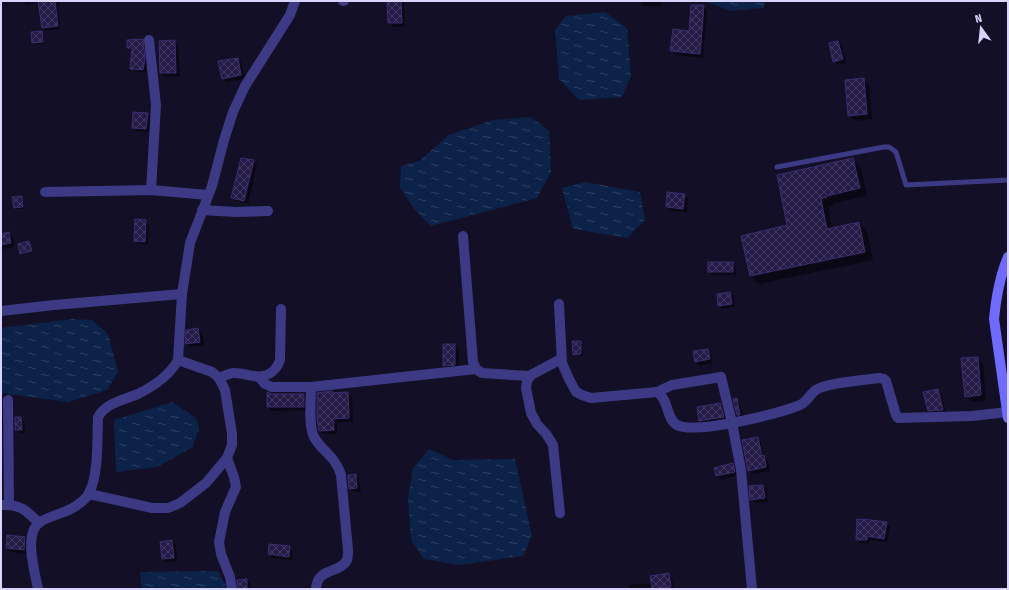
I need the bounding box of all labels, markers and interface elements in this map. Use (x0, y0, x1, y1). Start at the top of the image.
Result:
north arrow (961, 8, 1001, 48)
text: N (974, 12, 983, 26)

